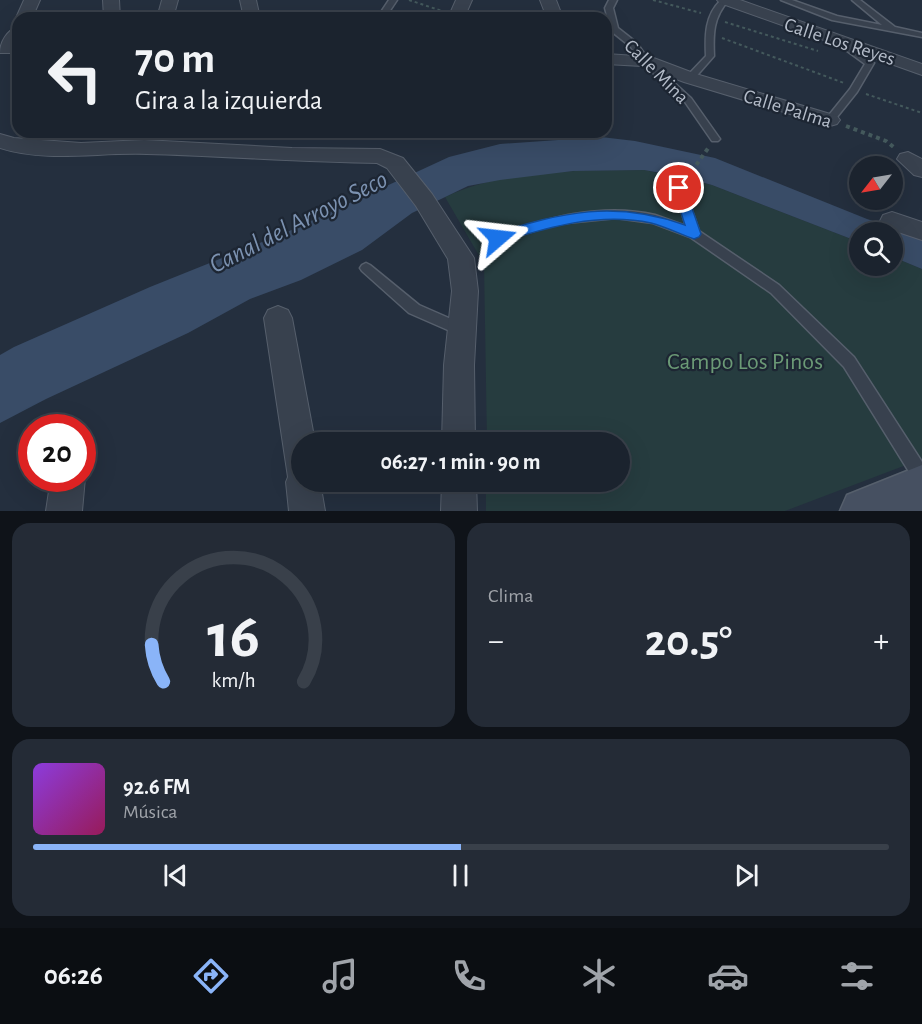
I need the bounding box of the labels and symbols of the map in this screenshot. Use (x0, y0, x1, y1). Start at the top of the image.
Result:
street label: Calle Los Reyes (782, 15, 898, 69)
street label: Calle Mina (620, 36, 692, 108)
street label: Calle Palma (741, 86, 834, 132)
north arrow (849, 156, 903, 210)
pin (653, 162, 704, 213)
water label: Canal del Arroyo Seco (205, 166, 392, 278)
position arrow (466, 206, 530, 270)
park label: Campo Los Pinos (667, 350, 823, 374)
speed limit sign: 20 (18, 414, 96, 492)

